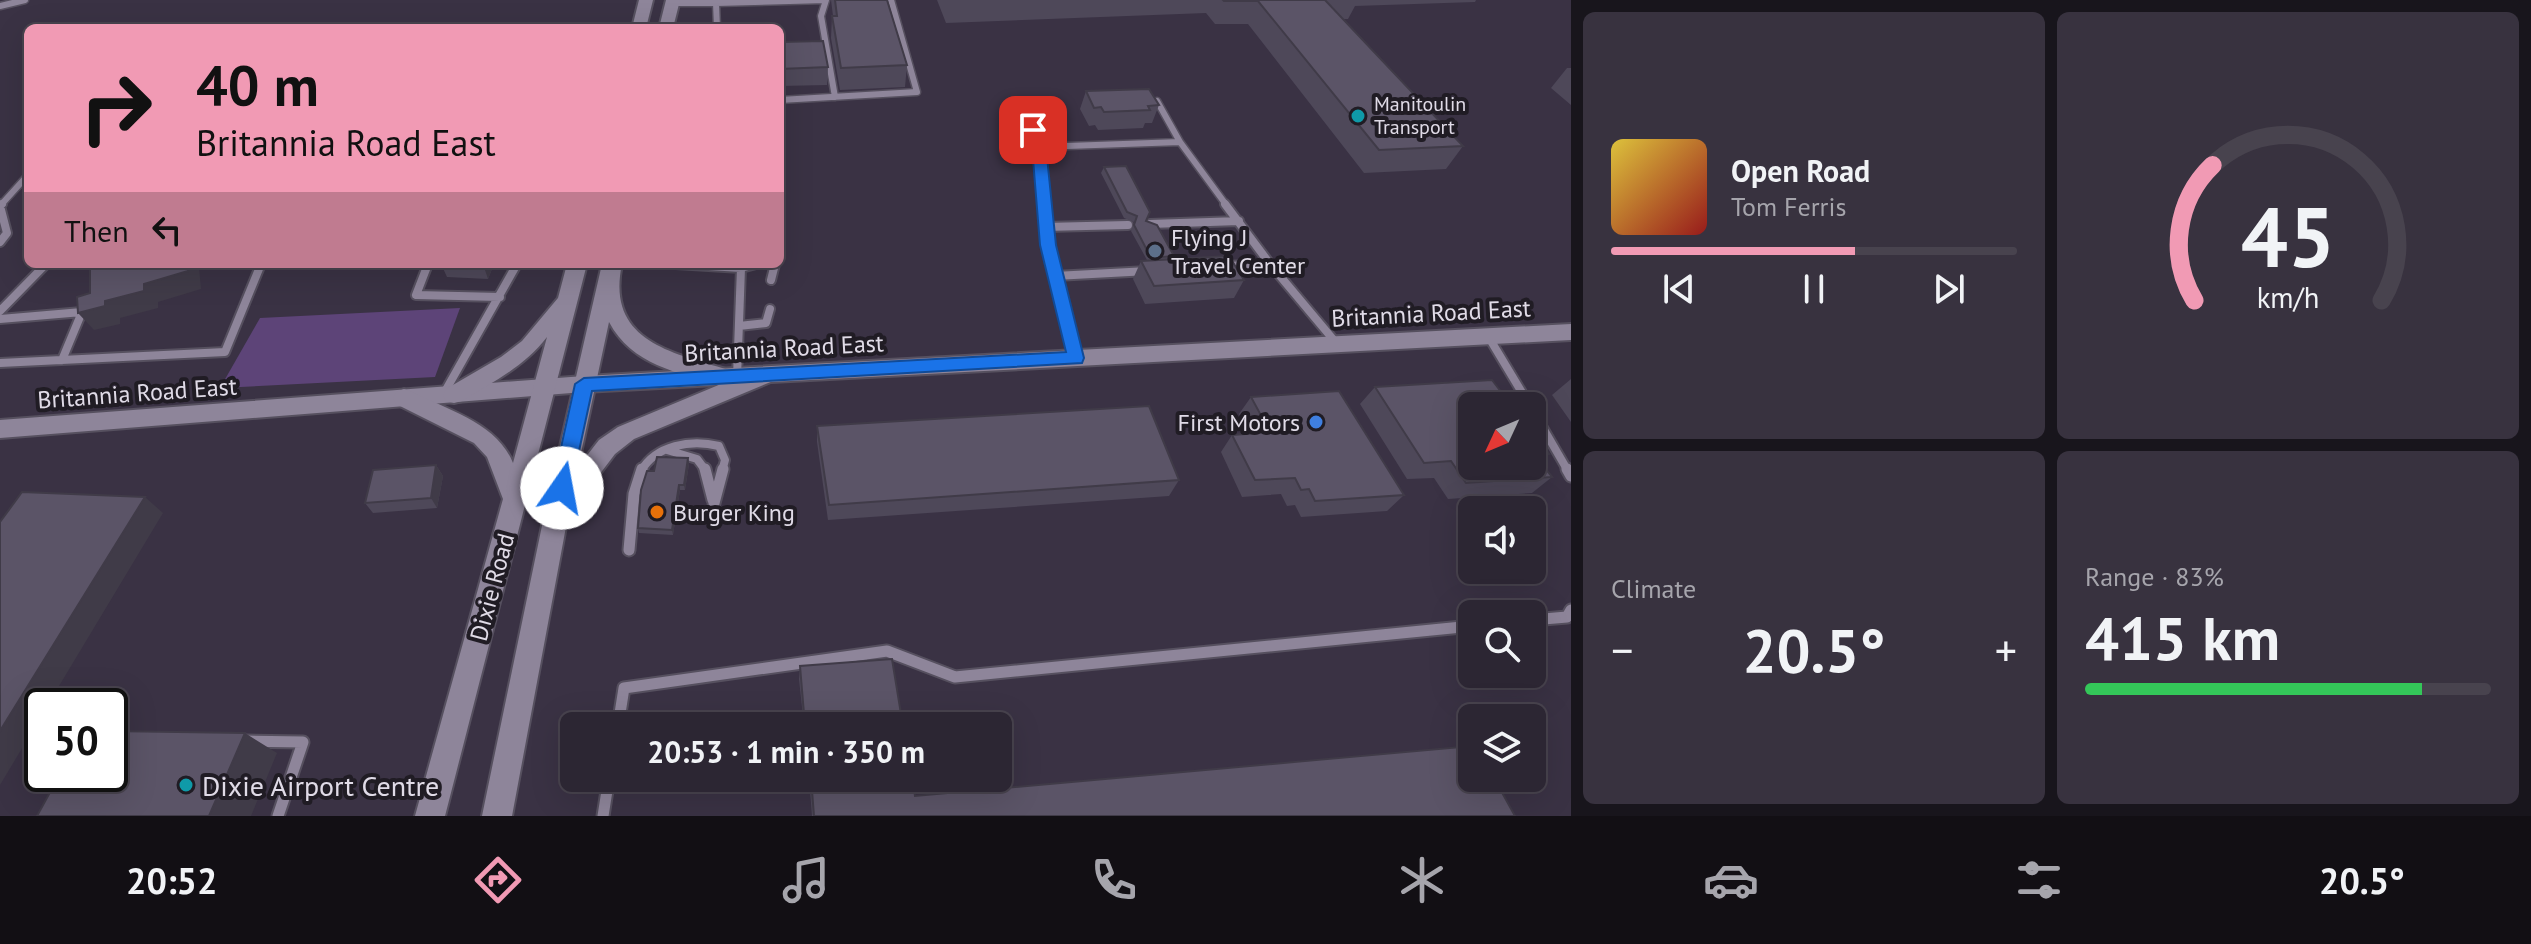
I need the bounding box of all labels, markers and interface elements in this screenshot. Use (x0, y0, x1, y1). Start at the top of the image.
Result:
text: 40 m (196, 49, 319, 121)
icon: right (64, 56, 168, 160)
place label: Manitoulin Transport (1374, 91, 1466, 140)
pin (999, 96, 1067, 164)
marker: Manitoulin Transport (1349, 107, 1367, 125)
icon: arrive (1011, 108, 1055, 152)
text: Britannia Road East (196, 119, 496, 166)
text: Open Road (1731, 151, 1870, 190)
text: 45 (2241, 182, 2335, 290)
text: Tom Ferris (1731, 190, 1846, 223)
icon: left (145, 208, 189, 252)
text: Then (64, 211, 129, 250)
place label: Flying J Travel Center (1171, 222, 1305, 281)
marker: Flying J Travel Center (1146, 242, 1164, 260)
icon: previous (1657, 267, 1701, 311)
icon: pause (1792, 267, 1836, 311)
icon: next (1927, 267, 1971, 311)
text: km/h (2257, 279, 2319, 316)
street label: Britannia Road East (1330, 292, 1532, 334)
street label: Britannia Road East (683, 327, 885, 369)
street label: Britannia Road East (36, 371, 238, 415)
north arrow (1458, 392, 1546, 480)
map controls (1458, 392, 1546, 792)
place label: First Motors (1178, 407, 1300, 438)
marker: First Motors (1307, 413, 1325, 431)
position arrow (520, 446, 604, 530)
button: sound (1458, 496, 1546, 584)
place label: Burger King (673, 497, 795, 528)
marker: Burger King (648, 503, 666, 521)
street label: Dixie Road (463, 530, 521, 644)
text: Range · 83% (2085, 560, 2224, 593)
text: Climate (1611, 572, 1696, 605)
text: 415 km (2085, 599, 2280, 677)
button: search (1458, 600, 1546, 688)
text: 20.5° (1742, 611, 1886, 689)
text: − (1611, 621, 1633, 678)
text: + (1995, 621, 2017, 678)
speed limit sign: 50 (24, 688, 128, 792)
button: layers (1458, 704, 1546, 792)
text: 20:53 · 1 min · 350 m (647, 732, 925, 771)
place label: Dixie Airport Centre (202, 767, 439, 804)
marker: Dixie Airport Centre (177, 776, 195, 794)
icon: directions (470, 852, 526, 908)
icon: music (778, 852, 834, 908)
icon: phone (1086, 852, 1142, 908)
icon: climate (1394, 852, 1450, 908)
icon: car (1703, 852, 1759, 908)
icon: filters (2011, 852, 2067, 908)
text: 20:52 (126, 857, 217, 904)
text: 20.5° (2319, 857, 2405, 904)

